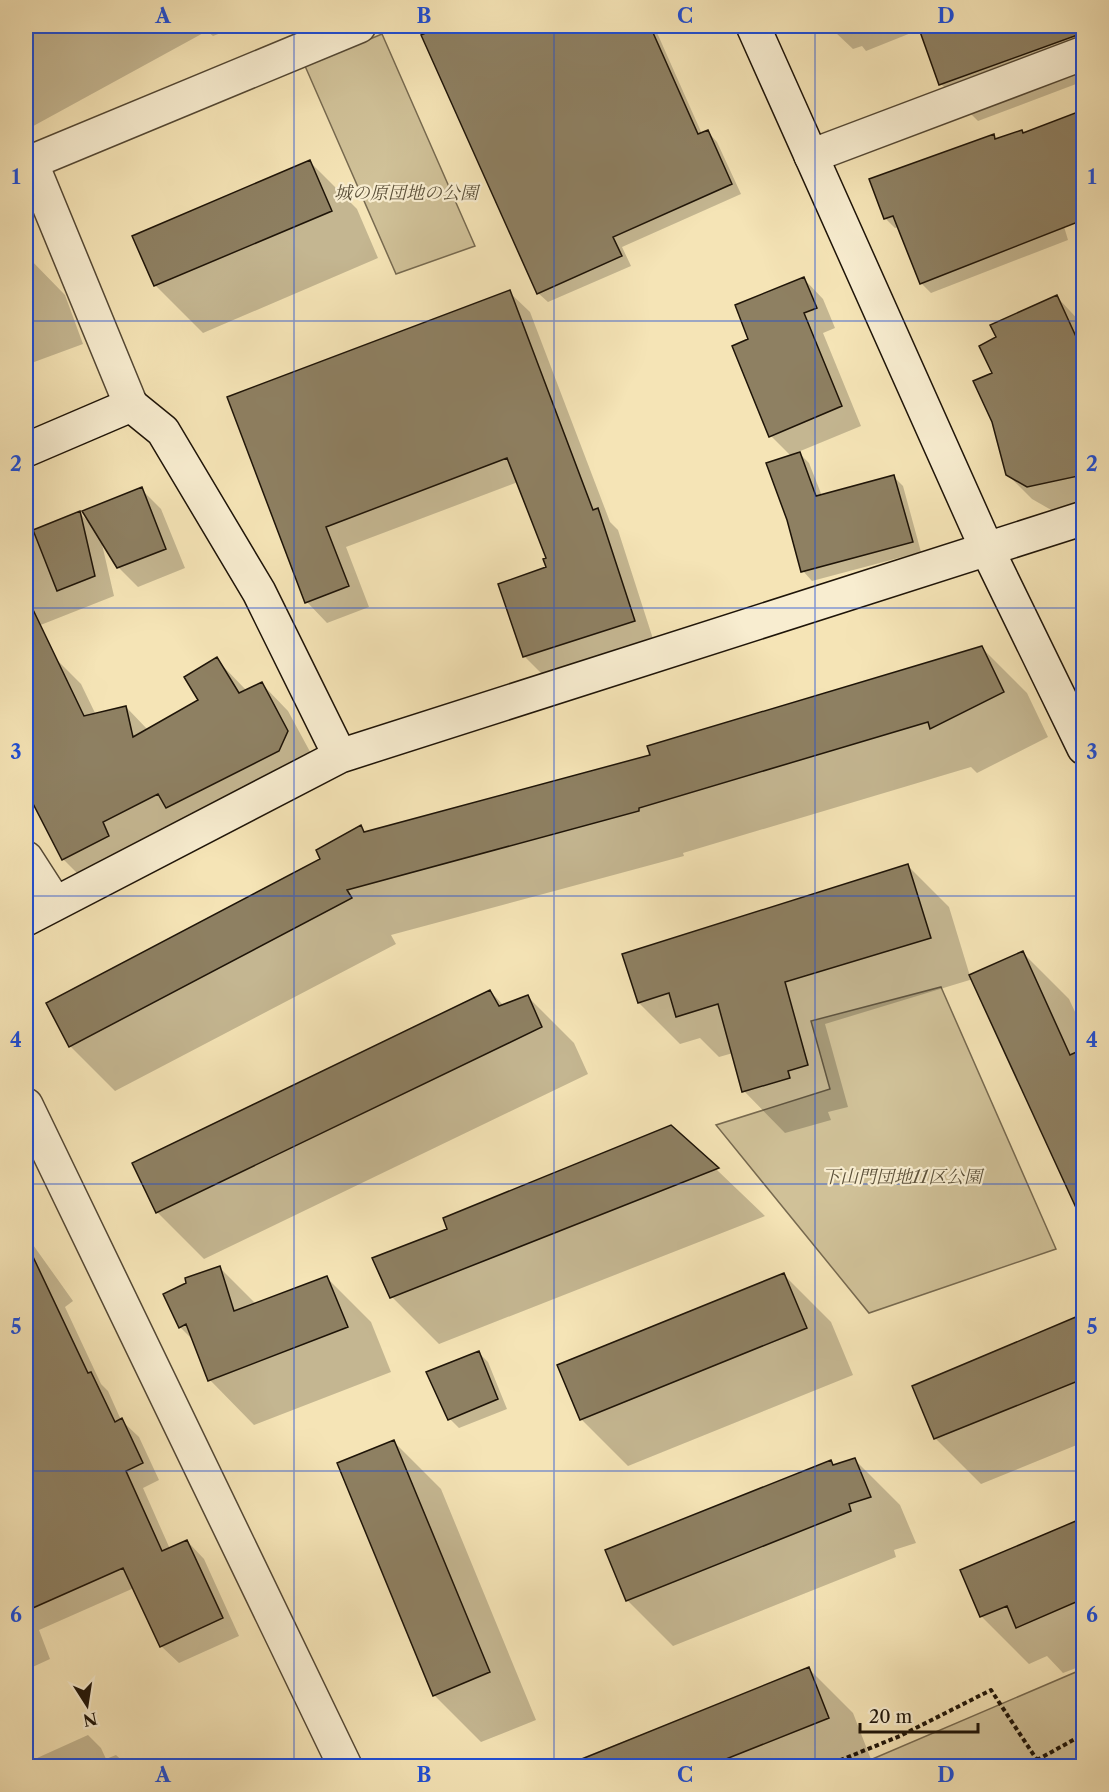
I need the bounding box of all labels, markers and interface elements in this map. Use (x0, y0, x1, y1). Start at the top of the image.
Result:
text: A (154, 4, 171, 28)
text: B (417, 4, 432, 28)
text: C (677, 4, 693, 28)
text: D (937, 4, 955, 28)
text: 1 (12, 165, 21, 189)
text: 1 (1088, 165, 1097, 189)
park label: 城の原団地の公園 (334, 182, 481, 204)
text: 2 (10, 452, 22, 476)
text: 2 (1086, 452, 1098, 476)
text: 3 (10, 740, 22, 764)
text: 3 (1086, 740, 1098, 764)
text: 4 (10, 1028, 22, 1052)
text: 4 (1086, 1028, 1098, 1052)
park label: 下山門団地11区公園 (822, 1166, 985, 1188)
text: 5 (10, 1315, 22, 1339)
text: 5 (1086, 1315, 1098, 1339)
text: 6 (10, 1603, 22, 1627)
text: 6 (1086, 1603, 1098, 1627)
north arrow (57, 1675, 117, 1735)
scale bar (860, 1696, 978, 1734)
text: 20 m (869, 1706, 913, 1728)
text: N (81, 1708, 99, 1731)
text: A (154, 1763, 171, 1787)
text: B (417, 1763, 432, 1787)
text: C (677, 1763, 693, 1787)
text: D (937, 1763, 955, 1787)

